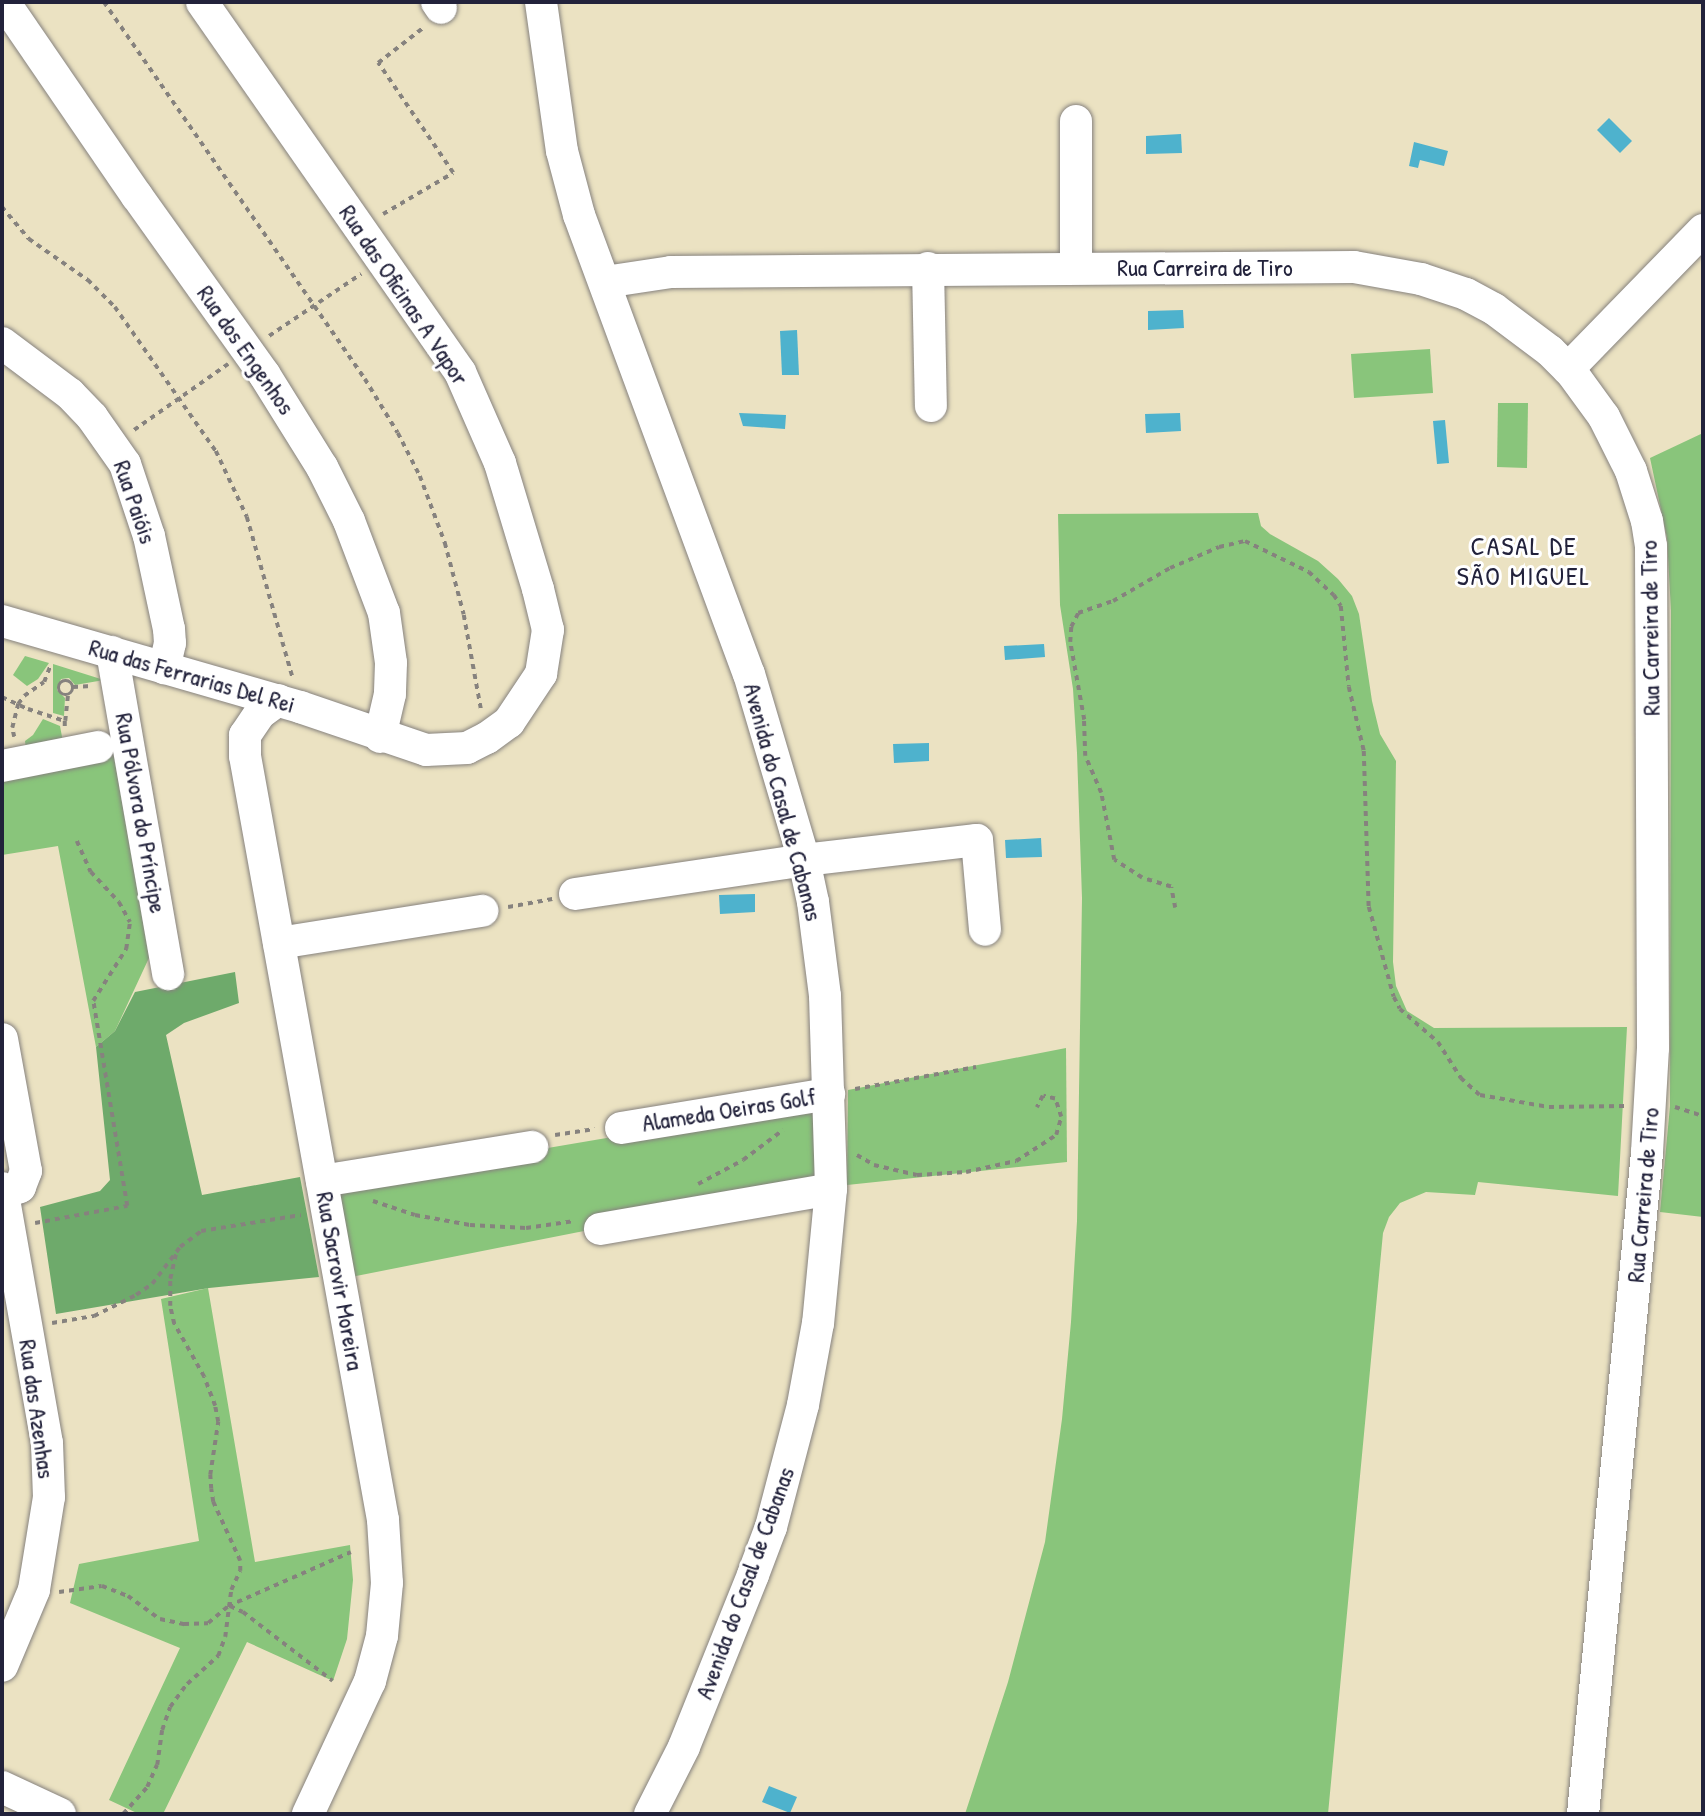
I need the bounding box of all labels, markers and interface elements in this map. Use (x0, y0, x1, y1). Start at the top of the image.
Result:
street label: Rua das Oficinas A Vapor (333, 200, 475, 390)
street label: Rua Carreira de Tiro (1117, 254, 1293, 282)
street label: Rua dos Engenhos (191, 280, 301, 420)
street label: Rua Paióis (107, 457, 163, 547)
district label: CASAL DE SÃO MIGUEL (1458, 530, 1590, 592)
street label: Rua Carreira de Tiro (1634, 540, 1666, 716)
street label: Rua das Ferrarias Del Rei (86, 633, 298, 719)
street label: Avenida do Casal de Cabanas (737, 680, 829, 924)
street label: Rua Pólvora do Príncipe (109, 711, 173, 915)
street label: Alameda Oeiras Golf (640, 1082, 818, 1138)
street label: Rua Carreira de Tiro (1621, 1106, 1665, 1284)
street label: Rua Sacrovir Moreira (310, 1190, 370, 1372)
street label: Rua das Azenhas (13, 1338, 61, 1480)
street label: Avenida do Casal de Cabanas (690, 1463, 800, 1703)

